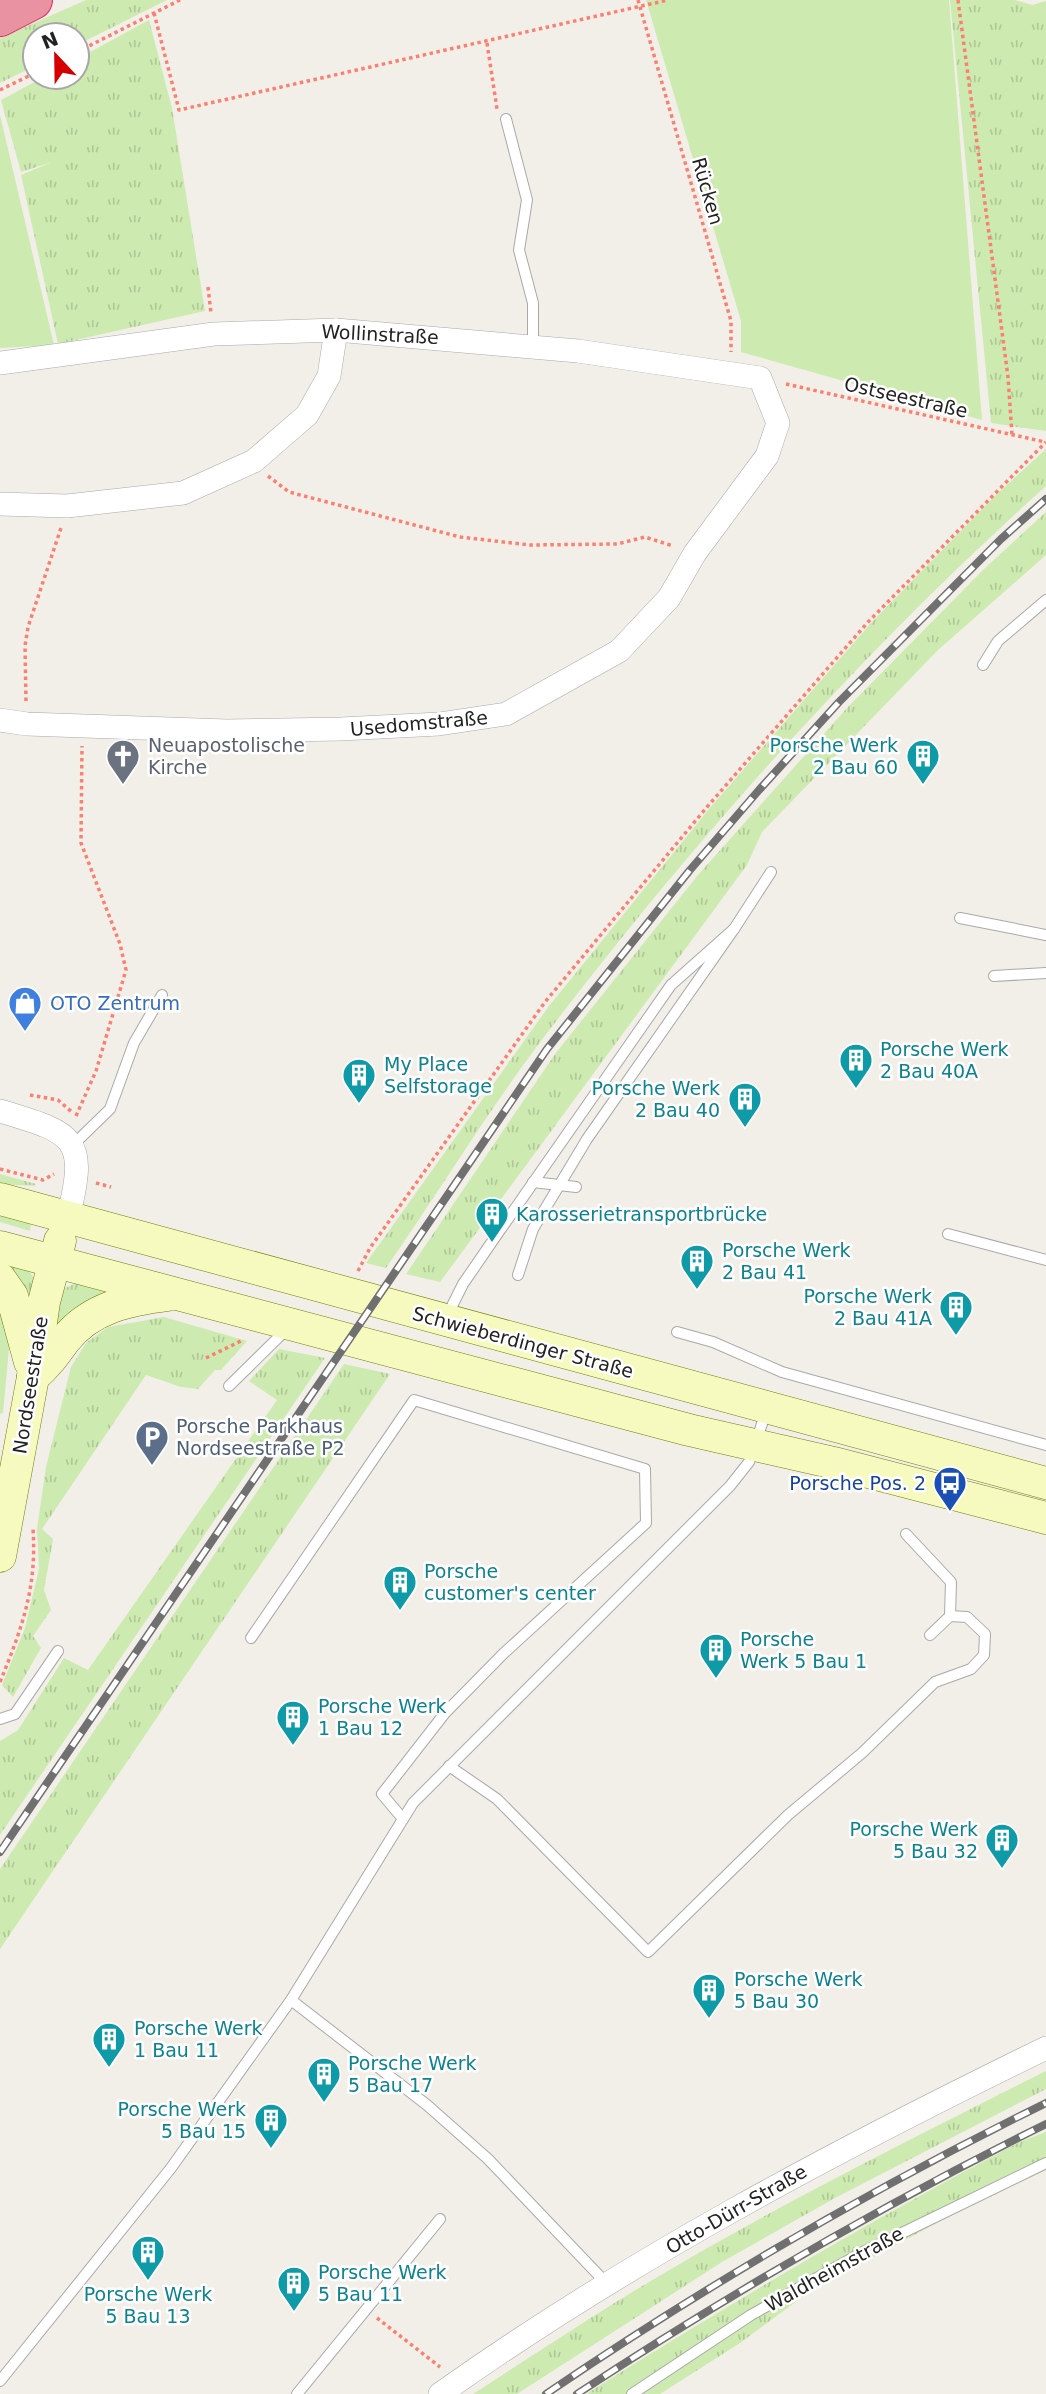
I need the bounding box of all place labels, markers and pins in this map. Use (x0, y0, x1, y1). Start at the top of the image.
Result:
place label: Neuapostolische Kirche (148, 734, 305, 778)
place label: Porsche Werk 2 Bau 60 (769, 734, 898, 778)
church icon: Neuapostolische Kirche (104, 737, 142, 786)
building icon: Porsche Werk 2 Bau 60 (904, 737, 942, 786)
shop icon: OTO Zentrum (6, 984, 44, 1033)
place label: OTO Zentrum (50, 992, 180, 1014)
place label: Porsche Werk 2 Bau 40A (880, 1038, 1009, 1082)
building icon: Porsche Werk 2 Bau 40A (837, 1041, 875, 1090)
place label: My Place Selfstorage (384, 1053, 492, 1097)
building icon: My Place Selfstorage (340, 1056, 378, 1105)
place label: Porsche Werk 2 Bau 40 (591, 1077, 720, 1121)
building icon: Porsche Werk 2 Bau 40 (726, 1080, 764, 1129)
building icon: Karosserietransportbrücke (473, 1195, 511, 1244)
place label: Karosserietransportbrücke (516, 1203, 767, 1225)
place label: Porsche Werk 2 Bau 41 (722, 1239, 851, 1283)
building icon: Porsche Werk 2 Bau 41 (678, 1242, 716, 1291)
place label: Porsche Werk 2 Bau 41A (803, 1285, 932, 1329)
building icon: Porsche Werk 2 Bau 41A (937, 1288, 975, 1337)
place label: Porsche Parkhaus Nordseestraße P2 (176, 1415, 345, 1459)
parking icon: Porsche Parkhaus Nordseestraße P2 (133, 1418, 171, 1467)
bus stop icon: Porsche Pos. 2 (931, 1464, 969, 1513)
place label: Porsche Pos. 2 (789, 1472, 926, 1494)
place label: Porsche customer's center (424, 1560, 596, 1604)
building icon: Porsche customer's center (381, 1563, 419, 1612)
place label: Porsche Werk 5 Bau 1 (740, 1628, 867, 1672)
building icon: Porsche Werk 5 Bau 1 (697, 1631, 735, 1680)
place label: Porsche Werk 1 Bau 12 (318, 1695, 447, 1739)
building icon: Porsche Werk 1 Bau 12 (274, 1698, 312, 1747)
place label: Porsche Werk 5 Bau 32 (849, 1818, 978, 1862)
building icon: Porsche Werk 5 Bau 32 (983, 1821, 1021, 1870)
place label: Porsche Werk 5 Bau 30 (734, 1968, 863, 2012)
building icon: Porsche Werk 5 Bau 30 (690, 1971, 728, 2020)
place label: Porsche Werk 1 Bau 11 (134, 2017, 263, 2061)
building icon: Porsche Werk 1 Bau 11 (90, 2020, 128, 2069)
place label: Porsche Werk 5 Bau 17 (348, 2052, 477, 2096)
building icon: Porsche Werk 5 Bau 17 (305, 2055, 343, 2104)
place label: Porsche Werk 5 Bau 15 (117, 2098, 246, 2142)
building icon: Porsche Werk 5 Bau 15 (252, 2101, 290, 2150)
building icon: Porsche Werk 5 Bau 13 (129, 2233, 167, 2282)
place label: Porsche Werk 5 Bau 11 (318, 2261, 447, 2305)
building icon: Porsche Werk 5 Bau 11 (275, 2264, 313, 2313)
place label: Porsche Werk 5 Bau 13 (84, 2283, 212, 2327)

